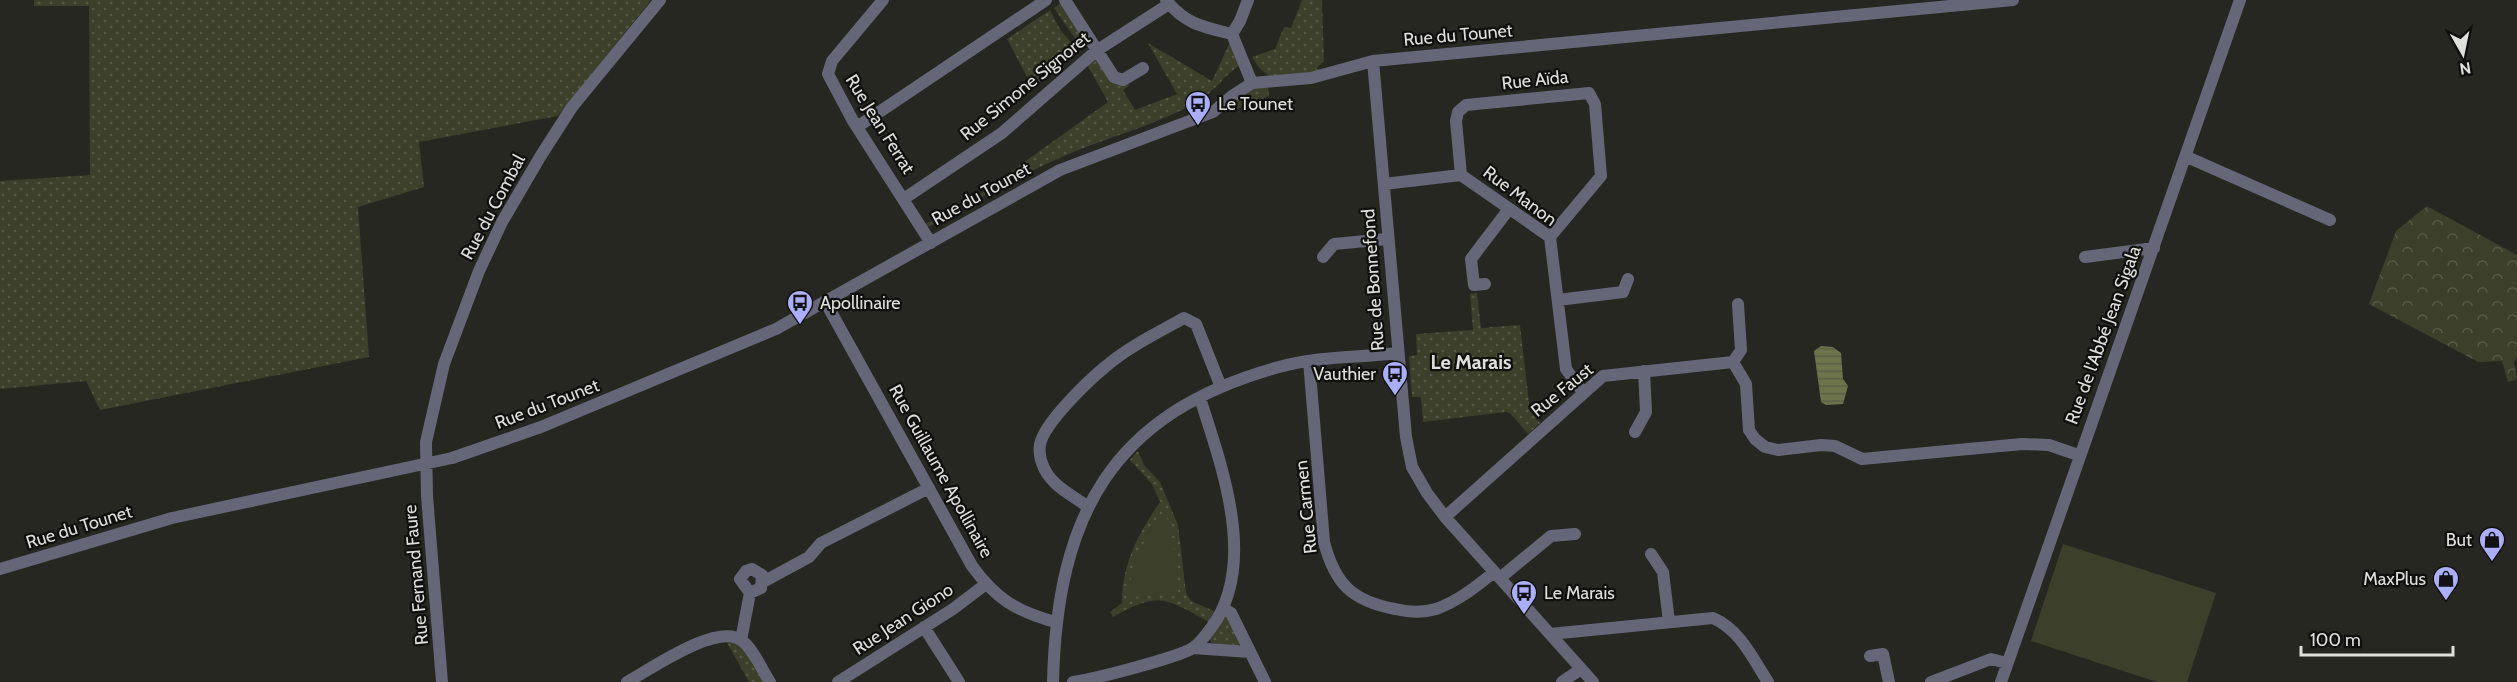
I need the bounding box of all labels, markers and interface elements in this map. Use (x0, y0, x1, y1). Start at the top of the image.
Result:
street label: Rue du Tounet (1402, 19, 1514, 51)
north arrow (2433, 24, 2493, 84)
street label: Rue Simone Signoret (956, 27, 1094, 145)
text: N (2458, 58, 2472, 79)
street label: Rue Aïda (1501, 66, 1570, 94)
street label: Rue Jean Ferrat (841, 70, 919, 178)
bus stop icon: Le Tounet (1183, 89, 1213, 127)
place label: Le Tounet (1218, 93, 1293, 115)
street label: Rue du Combal (456, 150, 530, 263)
street label: Rue du Tounet (928, 158, 1034, 230)
street label: Rue Manon (1479, 161, 1561, 231)
street label: Rue de Bonnefond (1357, 208, 1389, 352)
street label: Rue de l'Abbé Jean Sigala (2060, 242, 2146, 427)
bus stop icon: Apollinaire (785, 288, 815, 326)
place label: Apollinaire (820, 292, 901, 314)
district label: Le Marais (1431, 350, 1511, 374)
street label: Rue Faust (1527, 358, 1597, 422)
bus stop icon: Vauthier (1380, 359, 1410, 397)
place label: Vauthier (1313, 363, 1376, 385)
street label: Rue du Tounet (492, 374, 602, 434)
street label: Rue Guillaume Apollinaire (884, 381, 998, 561)
street label: Rue Carmen (1290, 459, 1322, 555)
street label: Rue du Tounet (23, 500, 135, 554)
street label: Rue Fernand Faure (399, 504, 433, 646)
shop icon: But (2477, 525, 2507, 563)
place label: But (2446, 529, 2472, 551)
shop icon: MaxPlus (2431, 564, 2461, 602)
place label: MaxPlus (2363, 568, 2426, 590)
street label: Rue Jean Giono (849, 578, 957, 660)
bus stop icon: Le Marais (1509, 578, 1539, 616)
place label: Le Marais (1544, 582, 1615, 604)
scale bar (2301, 619, 2452, 657)
text: 100 m (2310, 629, 2361, 651)

